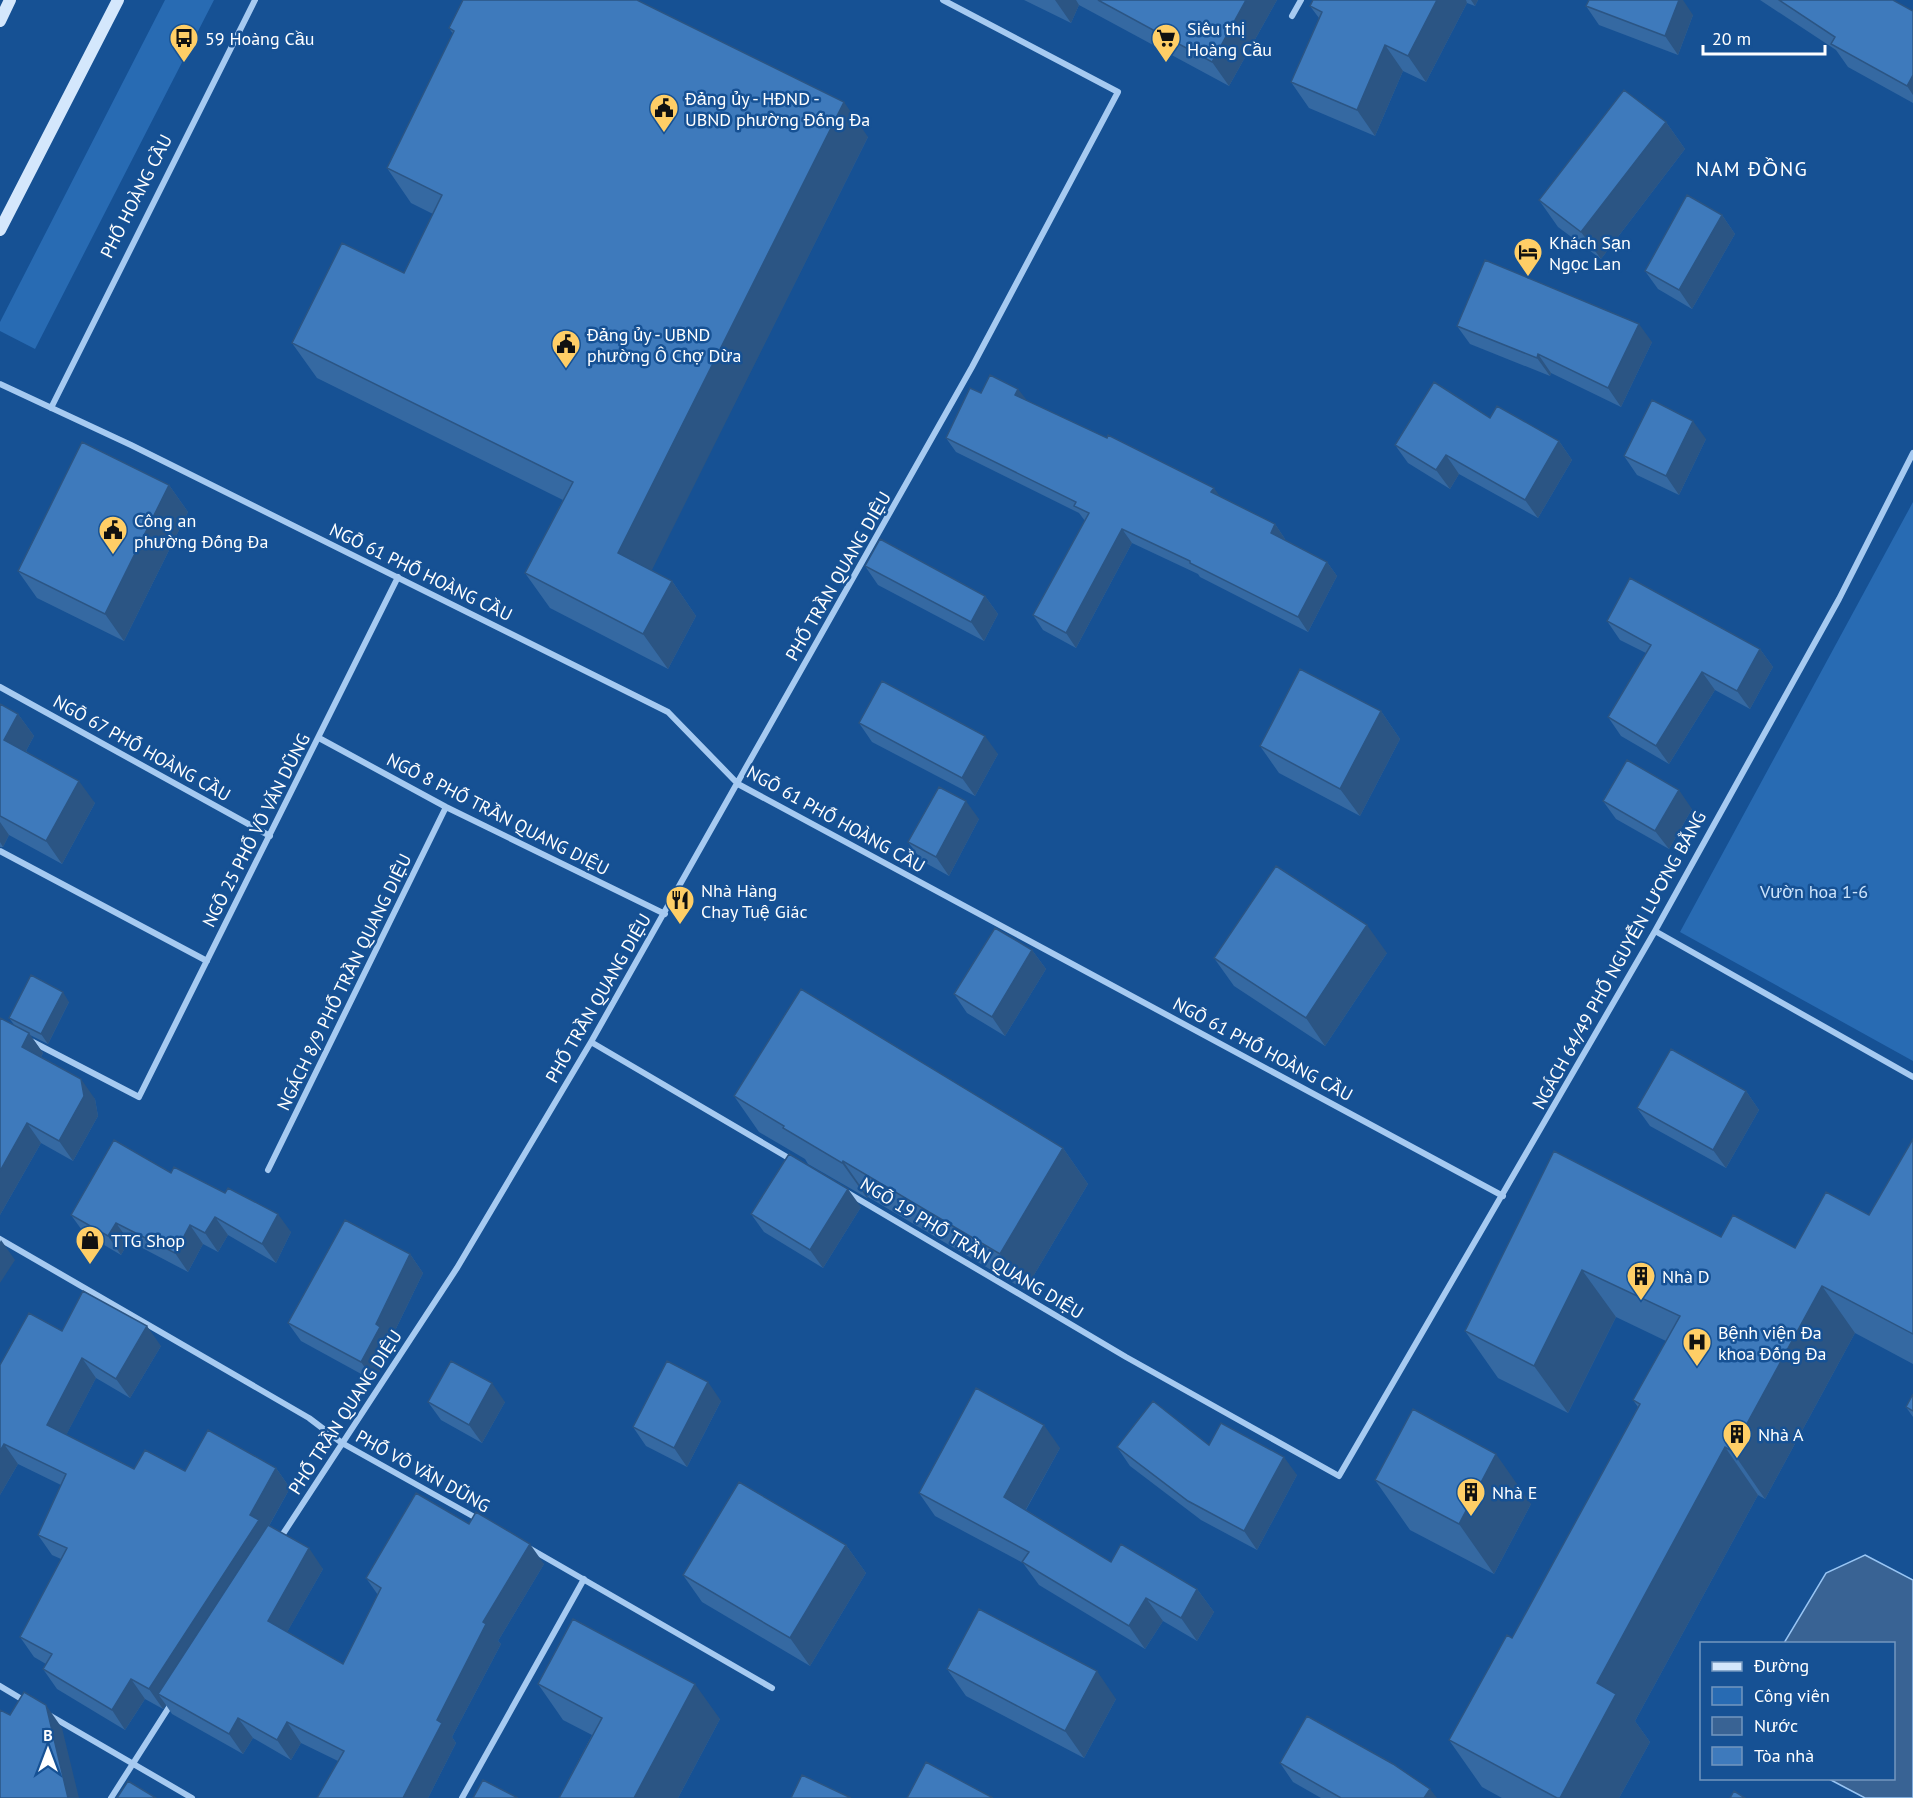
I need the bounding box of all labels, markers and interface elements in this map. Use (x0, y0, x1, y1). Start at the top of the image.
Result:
place label: Siêu thị Hoàng Cầu (1187, 17, 1272, 61)
scale bar (1703, 18, 1824, 56)
bus stop icon: 59 Hoàng Cầu (168, 22, 200, 64)
supermarket icon: Siêu thị Hoàng Cầu (1150, 22, 1182, 64)
place label: 59 Hoàng Cầu (205, 27, 314, 50)
text: 20 m (1712, 27, 1751, 50)
place label: Đảng ủy - HĐND - UBND phường Đống Đa (684, 87, 870, 131)
public building icon: Đảng ủy - HĐND - UBND phường Đống Đa (648, 92, 680, 134)
street label: PHỐ HOÀNG CẦU (95, 130, 177, 262)
district label: NAM ĐỒNG (1696, 156, 1808, 182)
place label: Khách Sạn Ngọc Lan (1549, 231, 1631, 275)
hotel icon: Khách Sạn Ngọc Lan (1512, 236, 1544, 278)
place label: Đảng ủy - UBND phường Ô Chợ Dừa (586, 323, 741, 367)
public building icon: Đảng ủy - UBND phường Ô Chợ Dừa (550, 328, 582, 370)
street label: PHỐ TRẦN QUANG DIỆU (780, 487, 896, 665)
place label: Công an phường Đống Đa (134, 509, 268, 553)
public building icon: Công an phường Đống Đa (97, 514, 129, 556)
street label: NGÕ 61 PHỐ HOÀNG CẦU (326, 518, 516, 626)
street label: NGÕ 67 PHỐ HOÀNG CẦU (49, 690, 235, 806)
street label: NGÕ 25 PHỐ VÕ VĂN DŨNG (197, 729, 315, 931)
street label: NGÕ 8 PHỐ TRẦN QUANG DIỆU (383, 748, 613, 880)
street label: NGÕ 61 PHỐ HOÀNG CẦU (743, 760, 929, 878)
street label: NGÁCH 64/49 PHỐ NGUYỄN LƯƠNG BẰNG (1527, 807, 1711, 1113)
street label: NGÁCH 8/9 PHỐ TRẦN QUANG DIỆU (272, 850, 416, 1114)
place label: Nhà Hàng Chay Tuệ Giác (701, 879, 808, 923)
park label: Vườn hoa 1-6 (1759, 880, 1868, 903)
restaurant icon: Nhà Hàng Chay Tuệ Giác (664, 884, 696, 926)
street label: PHỐ TRẦN QUANG DIỆU (540, 909, 656, 1087)
street label: NGÕ 61 PHỐ HOÀNG CẦU (1169, 992, 1357, 1106)
street label: NGÕ 19 PHỐ TRẦN QUANG DIỆU (856, 1172, 1088, 1324)
shop icon: TTG Shop (74, 1224, 106, 1266)
place label: TTG Shop (111, 1229, 185, 1252)
building icon: Nhà D (1625, 1260, 1657, 1302)
place label: Nhà D (1662, 1265, 1709, 1288)
place label: Bệnh viện Đa khoa Đống Đa (1718, 1321, 1826, 1365)
street label: PHỐ TRẦN QUANG DIỆU (283, 1325, 407, 1499)
hospital icon: Bệnh viện Đa khoa Đống Đa (1681, 1326, 1713, 1368)
building icon: Nhà A (1721, 1418, 1753, 1460)
place label: Nhà A (1758, 1423, 1804, 1446)
street label: PHỐ VÕ VĂN DŨNG (352, 1425, 494, 1517)
building icon: Nhà E (1455, 1476, 1487, 1518)
place label: Nhà E (1492, 1481, 1537, 1504)
legend (1700, 1642, 1895, 1780)
text: Đường (1753, 1654, 1809, 1677)
text: Công viên (1754, 1684, 1830, 1707)
text: Nước (1754, 1714, 1798, 1737)
north arrow (18, 1720, 78, 1780)
text: B (43, 1725, 53, 1745)
text: Tòa nhà (1754, 1744, 1814, 1767)

